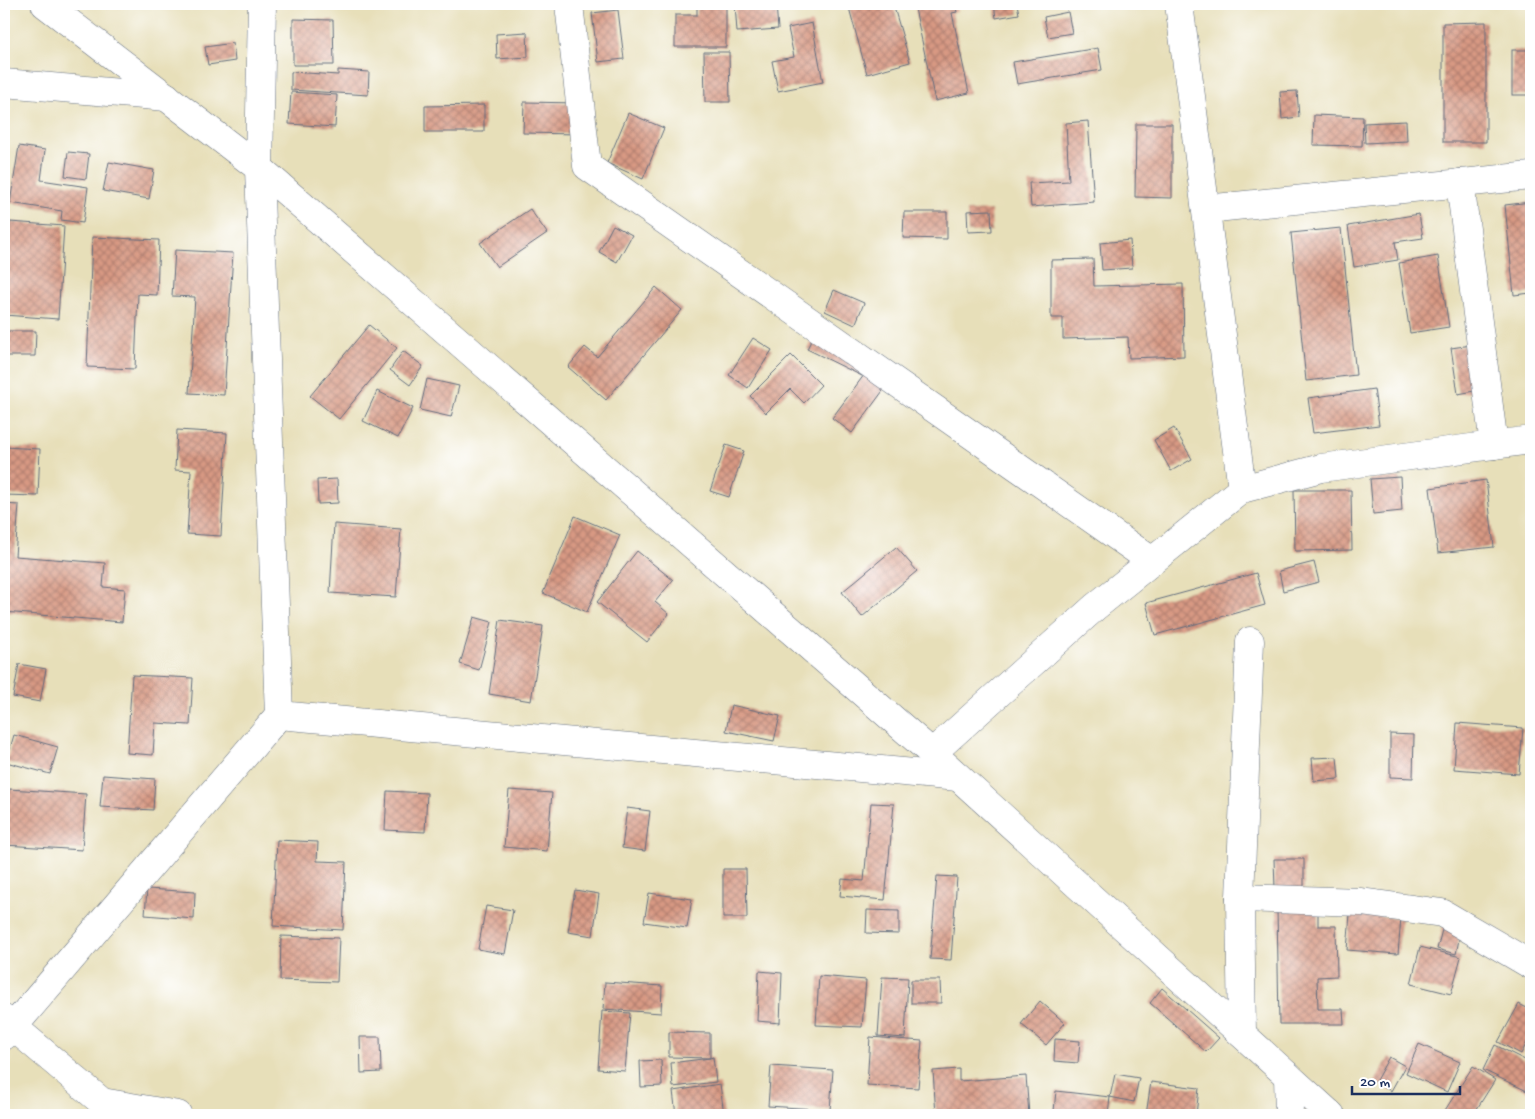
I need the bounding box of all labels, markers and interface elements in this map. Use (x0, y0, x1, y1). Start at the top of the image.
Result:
scale bar (1352, 1064, 1460, 1096)
text: 20 m (1360, 1074, 1390, 1092)

